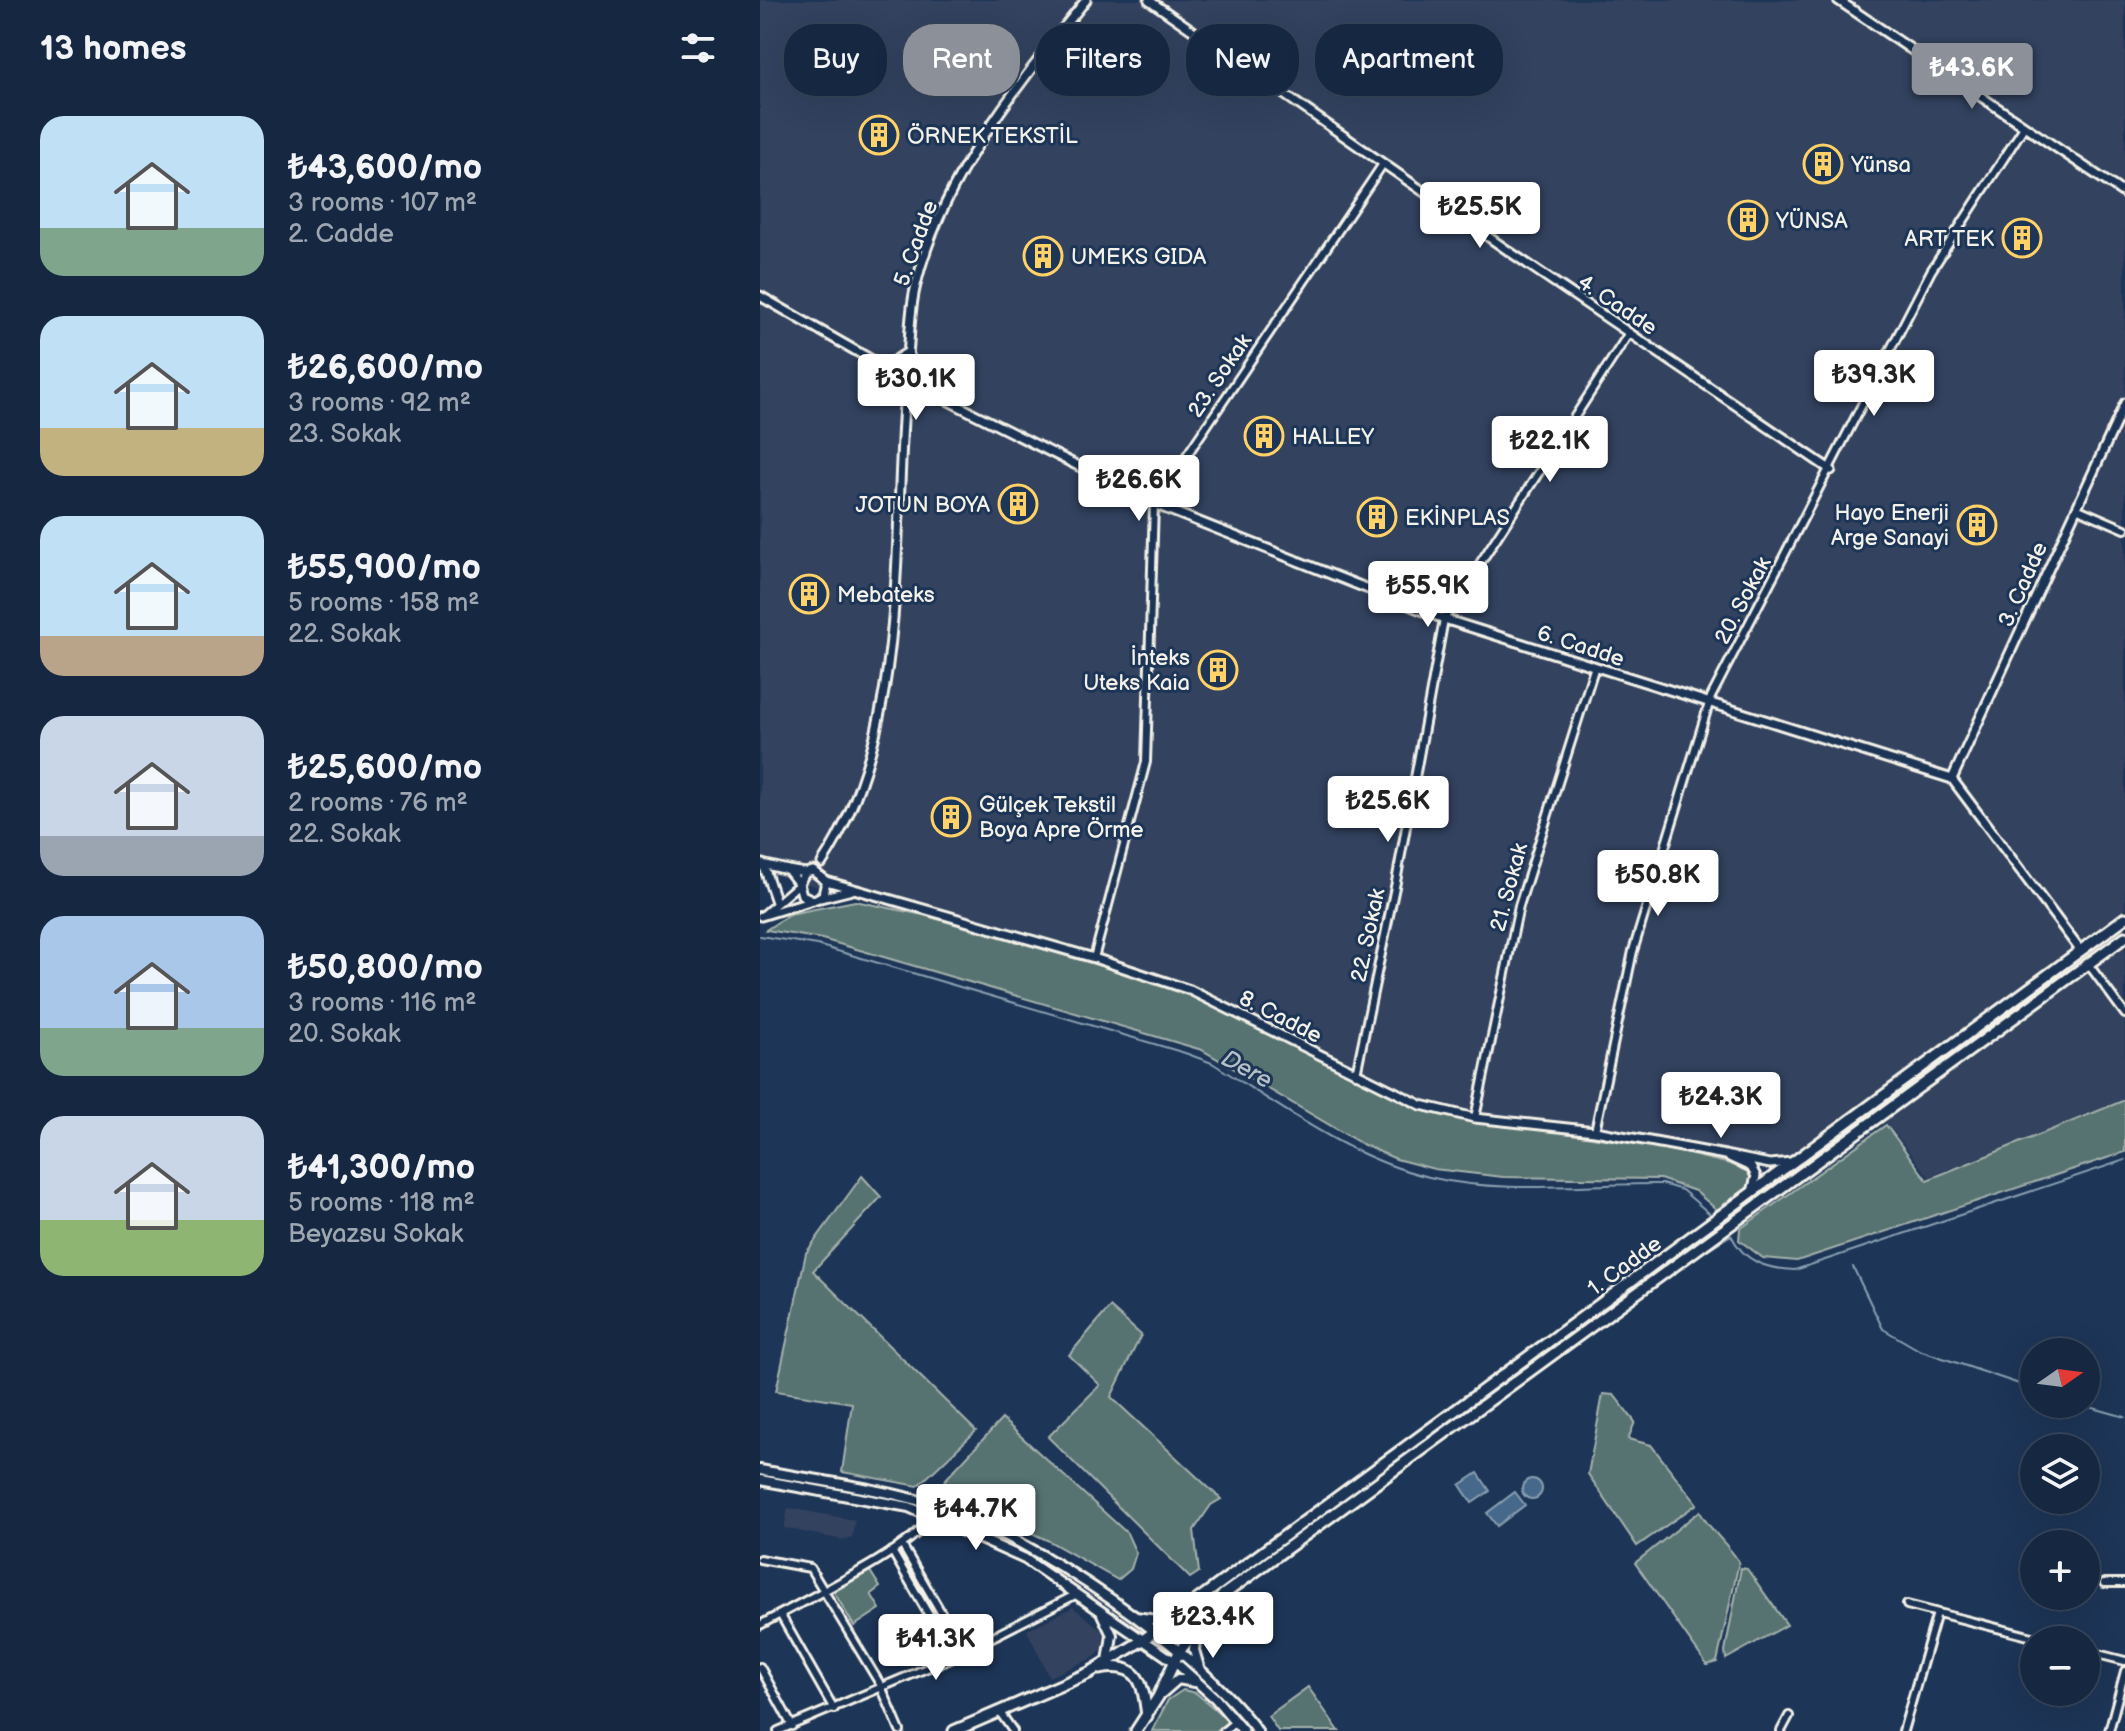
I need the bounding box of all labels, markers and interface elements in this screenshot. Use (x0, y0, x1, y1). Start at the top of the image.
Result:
chip: Buy (784, 24, 887, 96)
chip: Rent (903, 24, 1020, 96)
chip: Filters (1036, 24, 1170, 96)
chip: New (1186, 24, 1299, 96)
chip: Apartment (1315, 24, 1503, 96)
icon: filters (676, 26, 720, 70)
text: 13 homes (40, 28, 187, 69)
pin: ₺43.6K (1907, 43, 2037, 111)
text: ₺43.6K (1930, 53, 2014, 84)
building icon: ÖRNEK TEKSTİL (858, 114, 900, 156)
place label: ÖRNEK TEKSTİL (907, 122, 1078, 150)
building icon: Yünsa (1802, 143, 1844, 185)
text: ₺43,600/mo (288, 147, 482, 188)
icon: home (104, 148, 200, 244)
place label: Yünsa (1850, 152, 1911, 179)
pin: ₺25.5K (1415, 182, 1545, 250)
text: 3 rooms · 107 m² (288, 188, 477, 219)
text: ₺25.5K (1438, 192, 1522, 223)
street label: 5. Cadde (888, 197, 944, 290)
building icon: YÜNSA (1727, 199, 1769, 241)
place label: YÜNSA (1775, 207, 1848, 235)
building icon: ART TEK (2001, 217, 2043, 259)
text: 2. Cadde (288, 219, 394, 250)
place label: ART TEK (1905, 226, 1995, 253)
building icon: UMEKS GIDA (1022, 235, 1064, 277)
place label: UMEKS GIDA (1071, 244, 1207, 271)
street label: 4. Cadde (1572, 269, 1662, 342)
street label: 23. Sokak (1182, 329, 1258, 423)
text: ₺26,600/mo (288, 347, 483, 388)
icon: home (104, 348, 200, 444)
pin: ₺39.3K (1809, 350, 1939, 418)
pin: ₺30.1K (851, 354, 981, 422)
text: ₺39.3K (1832, 360, 1916, 391)
text: ₺30.1K (876, 364, 956, 395)
text: 3 rooms · 92 m² (288, 388, 471, 419)
building icon: HALLEY (1243, 415, 1285, 457)
pin: ₺22.1K (1485, 416, 1615, 484)
text: 23. Sokak (288, 419, 401, 450)
place label: HALLEY (1292, 424, 1374, 451)
text: ₺22.1K (1510, 426, 1590, 457)
pin: ₺26.6K (1074, 455, 1204, 523)
text: ₺26.6K (1096, 465, 1182, 496)
building icon: JOTUN BOYA (997, 483, 1039, 525)
place label: JOTUN BOYA (856, 492, 991, 519)
building icon: EKİNPLAS (1356, 496, 1398, 538)
place label: Hayo Enerji Arge Sanayi (1831, 500, 1949, 552)
building icon: Hayo Enerji Arge Sanayi (1956, 504, 1998, 546)
place label: EKİNPLAS (1405, 505, 1510, 532)
street label: 3. Cadde (1993, 538, 2054, 631)
text: ₺55,900/mo (288, 547, 481, 588)
icon: home (104, 548, 200, 644)
street label: 20. Sokak (1709, 552, 1778, 649)
pin: ₺55.9K (1363, 561, 1493, 629)
text: ₺55.9K (1386, 571, 1470, 602)
building icon: Mebateks (788, 573, 830, 615)
place label: Mebateks (837, 582, 935, 609)
text: 5 rooms · 158 m² (288, 588, 480, 619)
text: 22. Sokak (288, 619, 401, 650)
street label: 6. Cadde (1534, 620, 1628, 673)
place label: İnteks Uteks Kaia (1083, 645, 1190, 697)
building icon: İnteks Uteks Kaia (1197, 649, 1239, 691)
text: ₺25,600/mo (288, 747, 482, 788)
icon: home (104, 748, 200, 844)
pin: ₺25.6K (1323, 776, 1453, 844)
text: ₺25.6K (1346, 786, 1430, 817)
text: 2 rooms · 76 m² (288, 788, 468, 819)
place label: Gülçek Tekstil Boya Apre Örme (979, 792, 1143, 844)
building icon: Gülçek Tekstil Boya Apre Örme (930, 796, 972, 838)
text: 22. Sokak (288, 819, 401, 850)
street label: 21. Sokak (1485, 840, 1534, 935)
pin: ₺50.8K (1593, 850, 1723, 918)
text: ₺50.8K (1615, 860, 1701, 891)
street label: 22. Sokak (1345, 886, 1392, 985)
text: ₺50,800/mo (288, 947, 483, 988)
icon: home (104, 948, 200, 1044)
street label: 8. Cadde (1234, 985, 1326, 1050)
text: 3 rooms · 116 m² (288, 988, 477, 1019)
text: 20. Sokak (288, 1019, 400, 1050)
water label: Dere (1216, 1044, 1277, 1095)
pin: ₺24.3K (1656, 1072, 1786, 1140)
text: ₺24.3K (1679, 1082, 1763, 1113)
text: ₺41,300/mo (288, 1147, 475, 1188)
icon: home (104, 1148, 200, 1244)
text: 5 rooms · 118 m² (288, 1188, 475, 1219)
text: Beyazsu Sokak (288, 1219, 463, 1250)
street label: 1. Cadde (1583, 1230, 1667, 1302)
north arrow (2020, 1338, 2100, 1418)
map controls (2020, 1338, 2100, 1706)
button: layers (2020, 1434, 2100, 1514)
pin: ₺44.7K (911, 1484, 1041, 1552)
text: ₺44.7K (934, 1494, 1018, 1525)
button: + (2020, 1530, 2100, 1610)
pin: ₺23.4K (1148, 1592, 1278, 1660)
text: ₺23.4K (1171, 1602, 1255, 1633)
pin: ₺41.3K (871, 1614, 1001, 1682)
text: ₺41.3K (896, 1624, 976, 1655)
button: − (2020, 1626, 2100, 1706)

